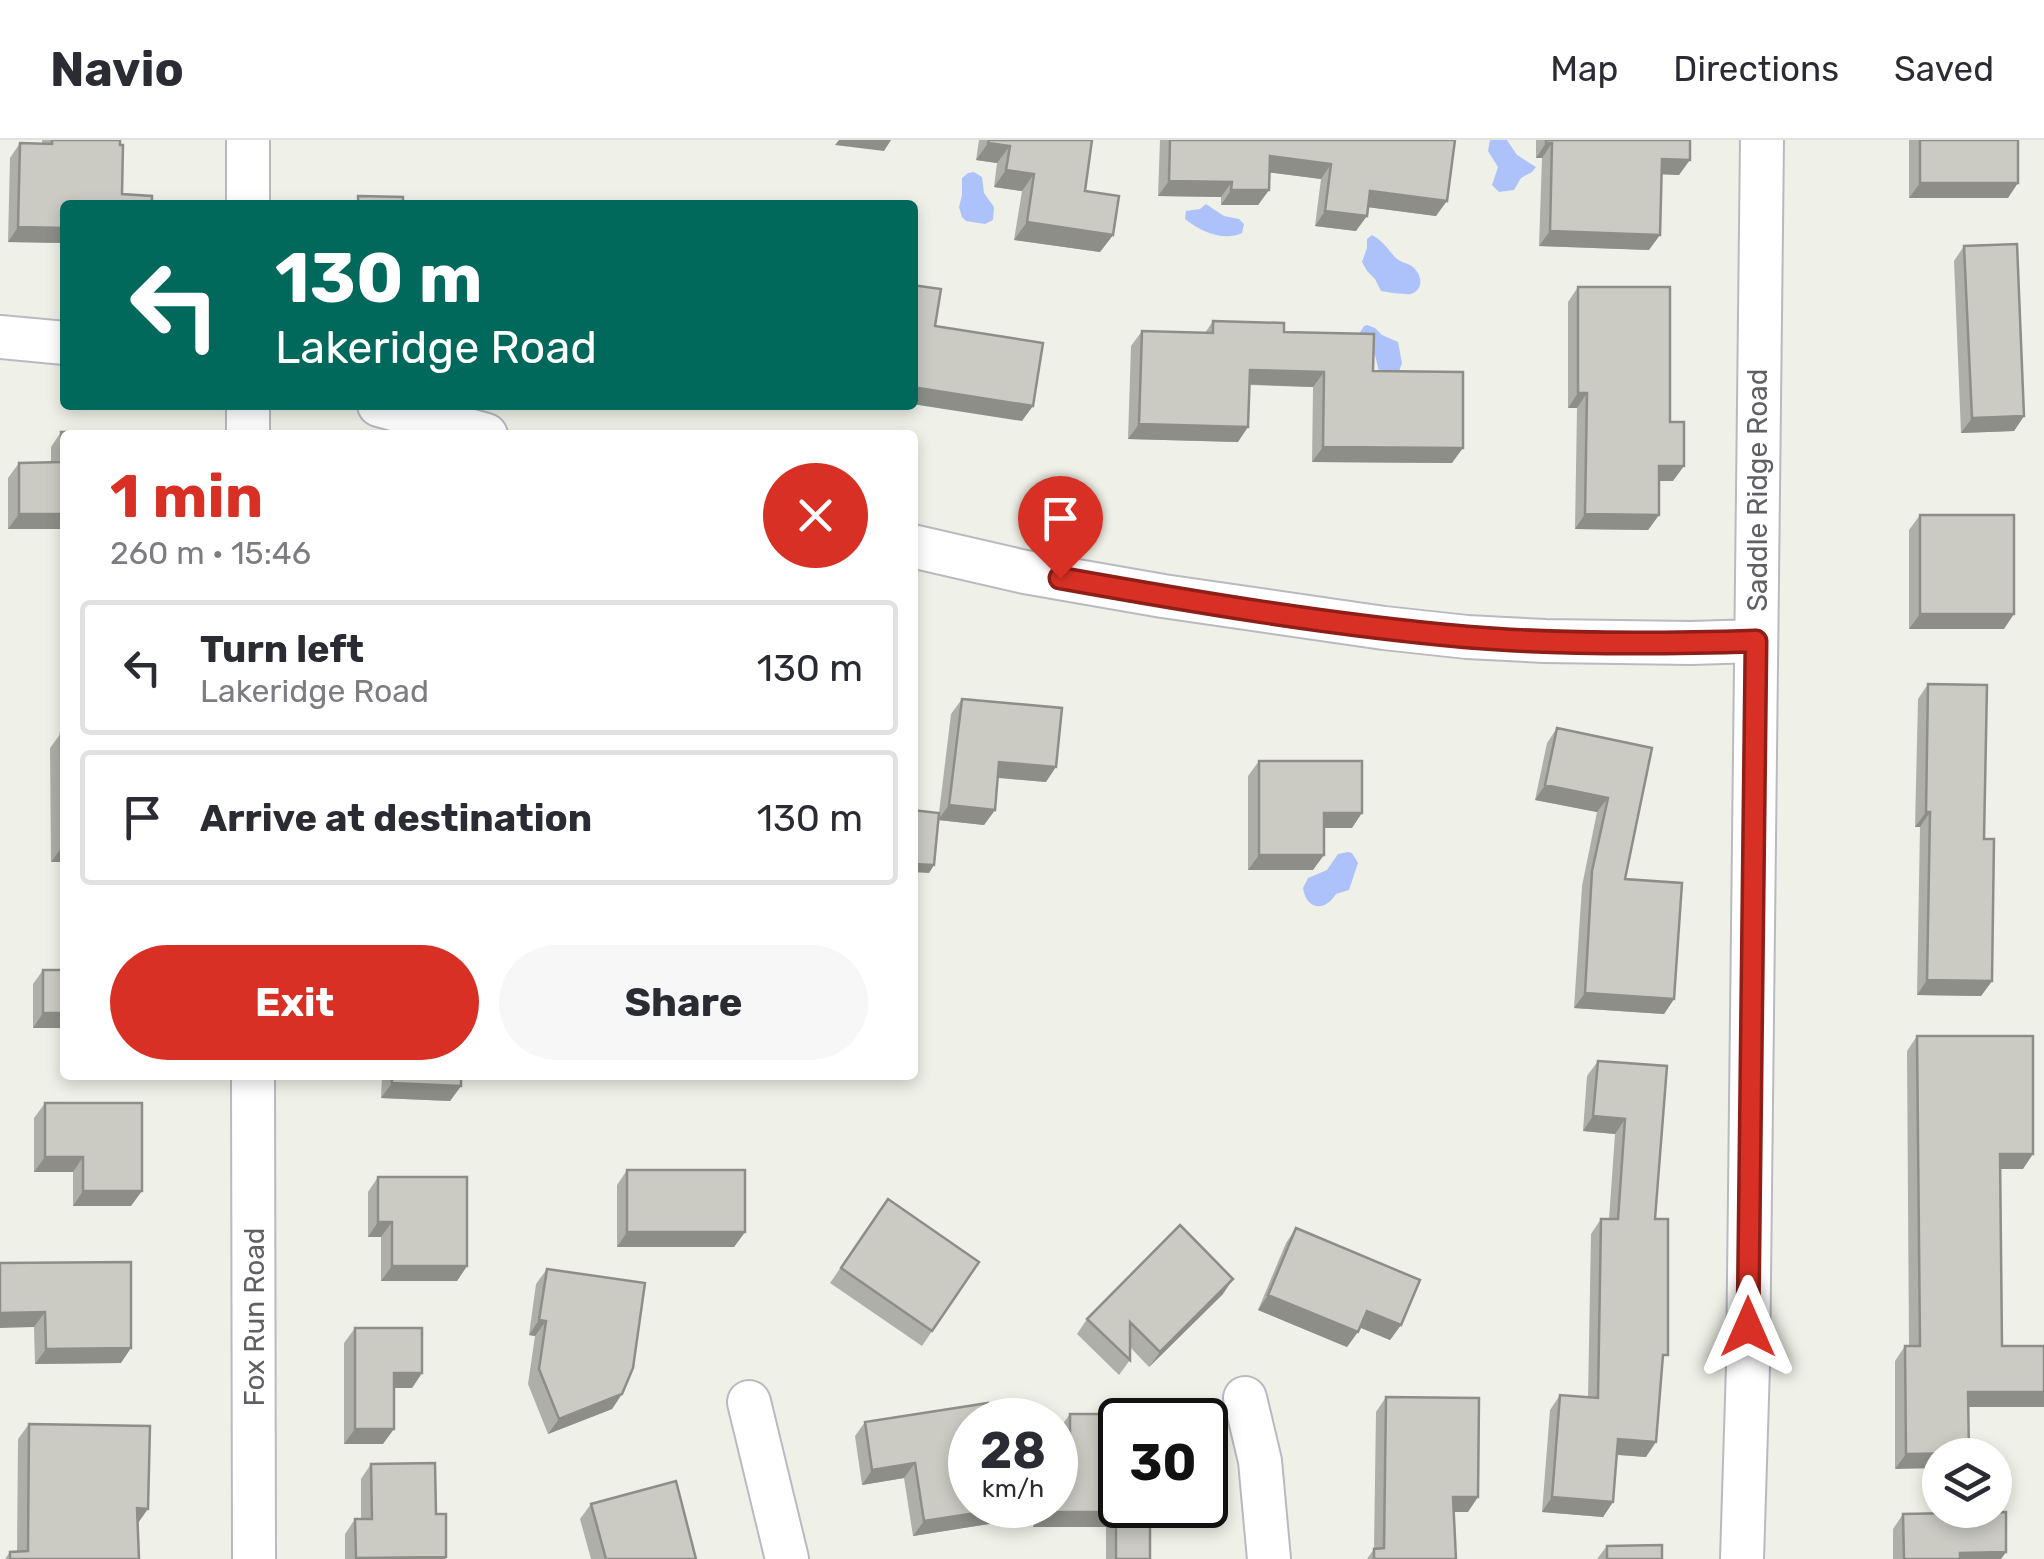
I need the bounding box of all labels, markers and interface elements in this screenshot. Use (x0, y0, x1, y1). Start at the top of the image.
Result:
text: Navio (50, 41, 184, 98)
text: Map (1550, 48, 1618, 90)
text: Directions (1673, 48, 1839, 90)
text: Saved (1894, 48, 1994, 90)
text: 130 m (275, 237, 483, 320)
icon: left (110, 240, 240, 370)
text: Lakeridge Road (275, 321, 597, 374)
street label: Saddle Ridge Road (1741, 369, 1774, 611)
text: 1 min (110, 461, 263, 532)
button: close (763, 463, 868, 568)
pin (1018, 476, 1103, 579)
icon: arrive (1033, 491, 1088, 546)
text: 260 m · 15:46 (110, 534, 311, 572)
text: Turn left (200, 626, 364, 672)
icon: left (115, 640, 170, 695)
text: 130 m (757, 645, 863, 691)
text: Lakeridge Road (200, 672, 429, 710)
icon: arrive (115, 790, 170, 845)
text: Arrive at destination (200, 795, 592, 841)
text: 130 m (757, 795, 863, 841)
button: Exit (110, 945, 479, 1060)
button: Share (499, 945, 868, 1060)
street label: Fox Run Road (238, 1227, 271, 1407)
position arrow (1696, 1275, 1800, 1379)
speed limit sign: 30 (1098, 1398, 1228, 1528)
text: 28 (980, 1421, 1046, 1481)
map controls (1922, 1438, 2012, 1528)
button: layers (1922, 1438, 2012, 1528)
text: km/h (982, 1474, 1044, 1503)

